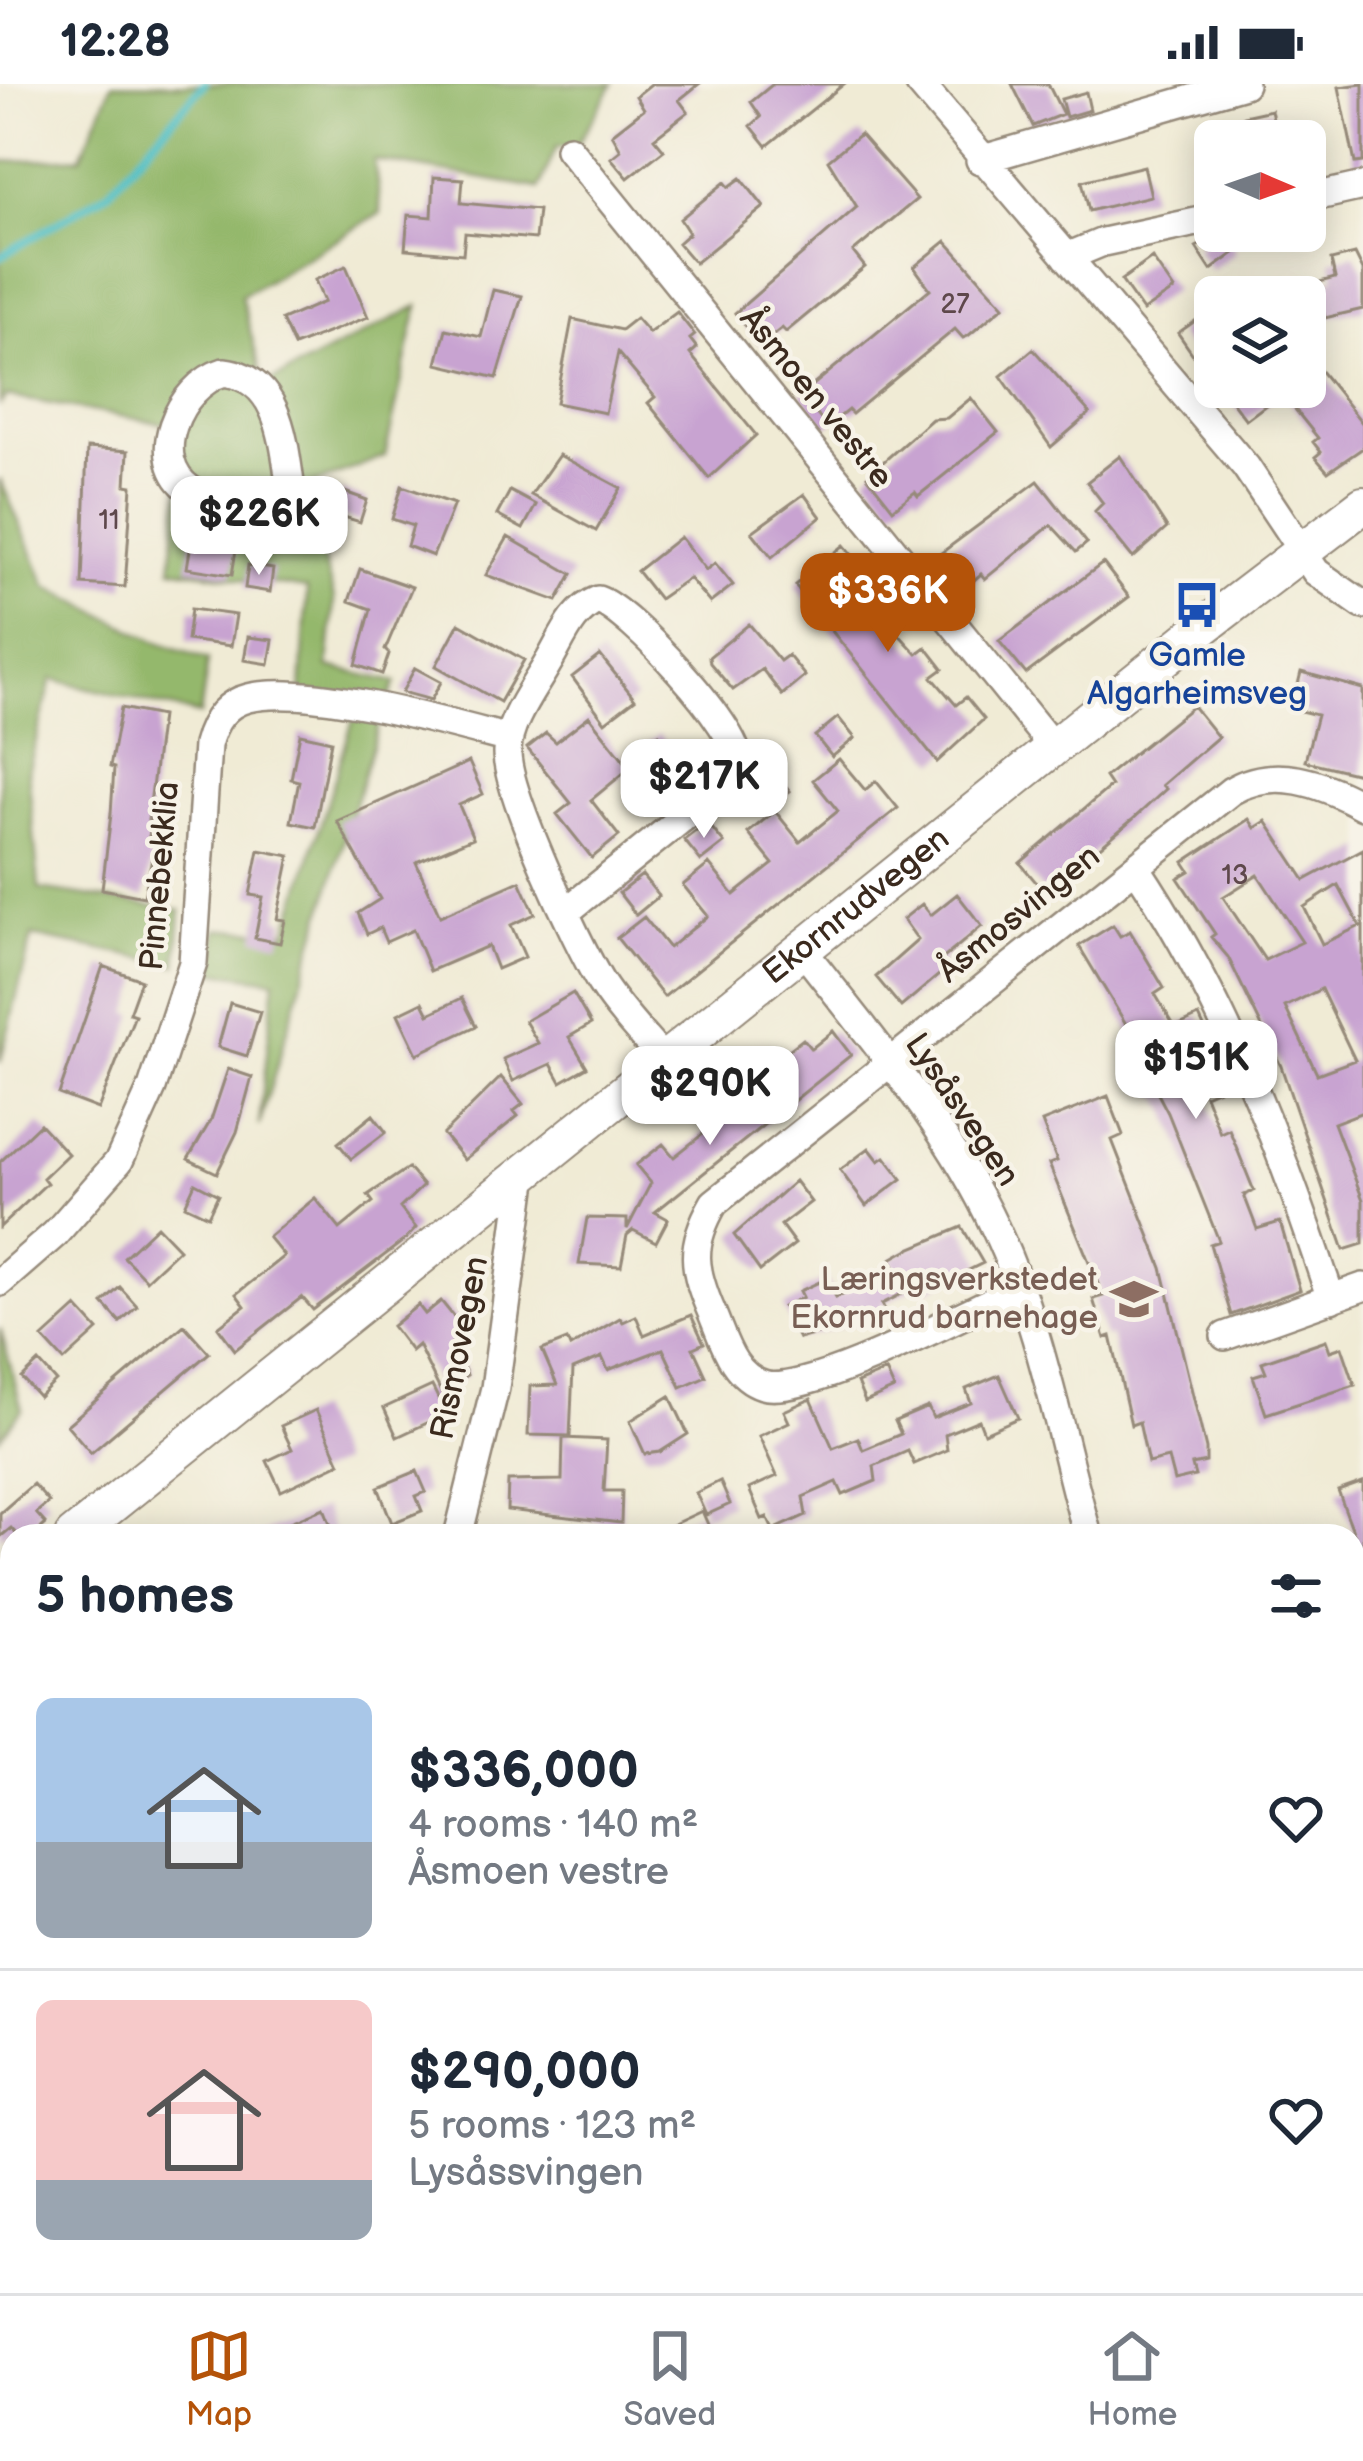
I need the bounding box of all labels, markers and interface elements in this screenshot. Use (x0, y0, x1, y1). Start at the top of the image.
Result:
text: 12:28 (60, 15, 171, 70)
north arrow (1194, 120, 1326, 252)
map controls (1194, 120, 1326, 408)
button: layers (1194, 276, 1326, 408)
house number: 27 (940, 289, 970, 321)
street label: Åsmoen vestre (731, 298, 903, 496)
pin: $226K (175, 476, 343, 578)
text: $226K (198, 491, 320, 538)
house number: 11 (99, 505, 119, 537)
pin: $336K (804, 553, 972, 655)
text: $336K (827, 568, 949, 615)
bus stop icon: Gamle Algarheimsveg (1172, 580, 1222, 630)
place label: Gamle Algarheimsveg (1087, 636, 1307, 714)
pin: $217K (620, 739, 788, 841)
text: $217K (648, 754, 760, 801)
street label: Pinnebekklia (132, 780, 188, 972)
street label: Ekornrudvegen (755, 819, 958, 993)
street label: Åsmosvingen (929, 835, 1108, 992)
house number: 13 (1221, 860, 1249, 892)
pin: $151K (1112, 1020, 1280, 1122)
street label: Lysåsvegen (896, 1026, 1028, 1194)
text: $151K (1142, 1035, 1250, 1082)
pin: $290K (626, 1046, 794, 1148)
text: $290K (649, 1061, 771, 1108)
street label: Rismovegen (423, 1253, 497, 1443)
place label: Læringsverkstedet Ekornrud barnehage (790, 1260, 1098, 1338)
school or university icon: Læringsverkstedet Ekornrud barnehage (1109, 1274, 1159, 1324)
icon: filters (1263, 1563, 1329, 1629)
text: 5 homes (36, 1566, 234, 1627)
text: $336,000 (408, 1741, 639, 1802)
icon: home (132, 1746, 276, 1890)
icon: heart (1263, 1785, 1329, 1851)
text: 4 rooms · 140 m² (408, 1802, 698, 1849)
text: Åsmoen vestre (408, 1849, 669, 1896)
text: $290,000 (408, 2042, 640, 2103)
icon: home (132, 2048, 276, 2192)
icon: heart (1263, 2087, 1329, 2153)
text: 5 rooms · 123 m² (408, 2103, 696, 2150)
text: Lysåssvingen (408, 2150, 644, 2197)
tab: Map (186, 2323, 252, 2435)
tab: Saved (623, 2323, 716, 2435)
tab: Home (1088, 2323, 1177, 2435)

